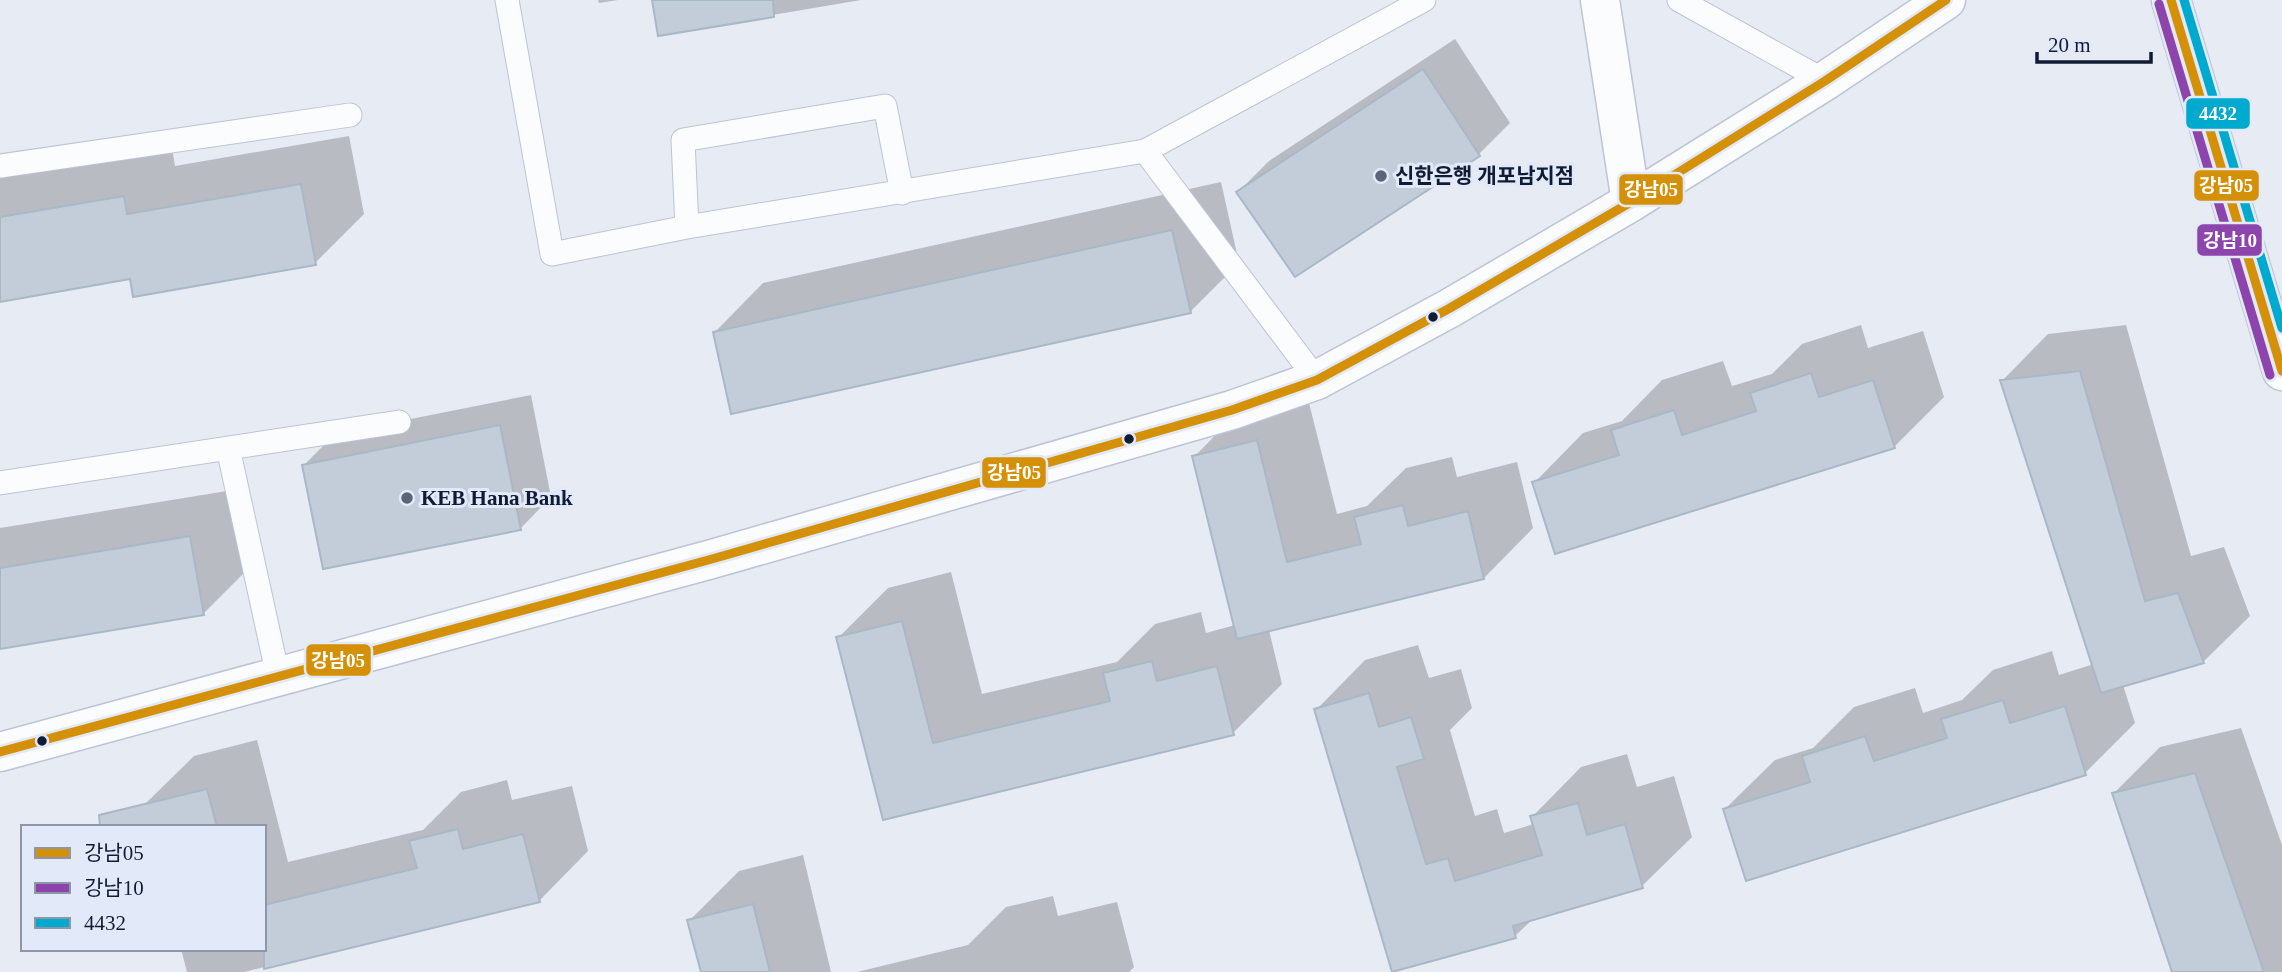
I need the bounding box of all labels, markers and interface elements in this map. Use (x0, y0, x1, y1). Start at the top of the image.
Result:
scale bar (2037, 21, 2151, 65)
text: 20 m (2048, 33, 2091, 57)
line badge: 4432 (2185, 97, 2251, 130)
text: 4432 (2199, 103, 2237, 124)
place label: 신한은행 개포남지점 (1395, 164, 1574, 188)
marker: 신한은행 개포남지점 (1373, 168, 1389, 184)
line badge: 강남05 (2193, 169, 2260, 202)
line badge: 강남05 (1618, 173, 1684, 206)
text: 강남05 (2199, 175, 2253, 196)
text: 강남05 (1624, 179, 1678, 200)
line badge: 강남10 (2196, 223, 2263, 257)
text: 강남10 (2203, 230, 2257, 251)
unlabelled marker (1426, 310, 1440, 324)
unlabelled marker (1122, 432, 1136, 446)
line badge: 강남05 (981, 456, 1047, 489)
text: 강남05 (987, 462, 1041, 483)
place label: KEB Hana Bank (421, 486, 573, 510)
marker: KEB Hana Bank (399, 490, 415, 506)
line badge: 강남05 (305, 643, 372, 677)
text: 강남05 (311, 650, 365, 671)
unlabelled marker (35, 734, 49, 748)
legend (21, 825, 266, 951)
text: 강남05 (84, 841, 144, 865)
text: 강남10 (84, 876, 144, 900)
text: 4432 (84, 911, 126, 935)

